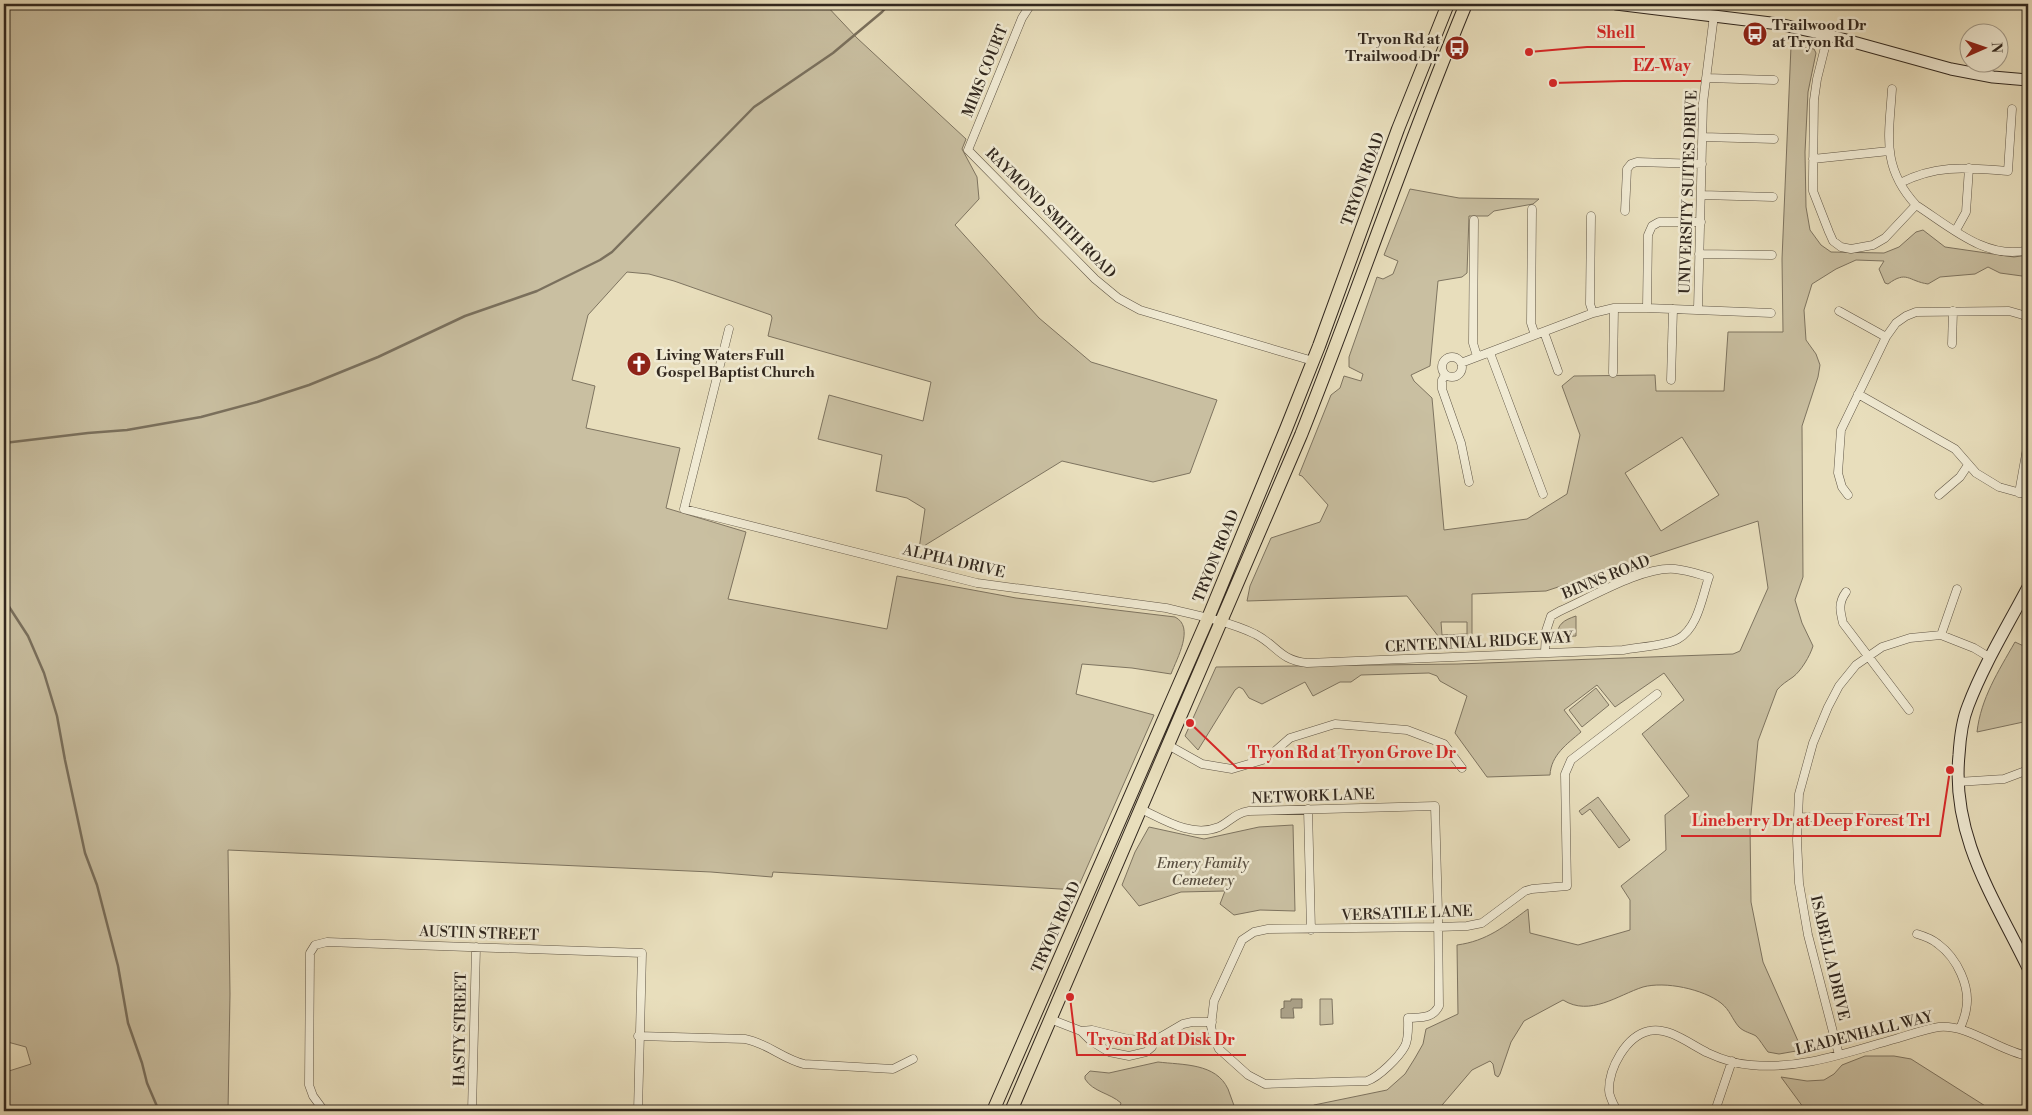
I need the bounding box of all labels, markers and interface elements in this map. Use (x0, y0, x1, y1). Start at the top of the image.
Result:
callout: Shell (1587, 16, 1645, 47)
place label: Trailwood Dr at Tryon Rd (1772, 16, 1867, 52)
bus stop icon: Trailwood Dr at Tryon Rd (1742, 21, 1768, 47)
street label: MIMS COURT (958, 22, 1013, 120)
north arrow (1960, 22, 2010, 72)
text: Shell (1597, 23, 1636, 43)
place label: Tryon Rd at Trailwood Dr (1345, 30, 1441, 66)
bus stop icon: Tryon Rd at Trailwood Dr (1444, 35, 1470, 61)
text: N (1987, 42, 2005, 53)
callout: EZ-Way (1623, 50, 1701, 81)
text: EZ-Way (1633, 56, 1692, 76)
street label: UNIVERSITY SUITES DRIVE (1675, 90, 1702, 294)
street label: TRYON ROAD (1338, 130, 1389, 229)
street label: RAYMOND SMITH ROAD (981, 144, 1120, 283)
place label: Living Waters Full Gospel Baptist Church (656, 346, 816, 382)
church icon: Living Waters Full Gospel Baptist Church (626, 351, 652, 377)
street label: TRYON ROAD (1189, 507, 1244, 605)
street label: ALPHA DRIVE (900, 540, 1007, 583)
street label: BINNS ROAD (1558, 551, 1653, 604)
street label: CENTENNIAL RIDGE WAY (1385, 628, 1575, 657)
callout: Tryon Rd at Tryon Grove Dr (1237, 737, 1466, 768)
text: Tryon Rd at Tryon Grove Dr (1248, 743, 1456, 763)
street label: NETWORK LANE (1251, 785, 1375, 808)
callout: Lineberry Dr at Deep Forest Trl (1681, 805, 1940, 836)
text: Lineberry Dr at Deep Forest Trl (1692, 811, 1931, 831)
park label: Emery Family Cemetery (1156, 854, 1250, 890)
street label: TRYON ROAD (1028, 878, 1085, 976)
street label: ISABELLA DRIVE (1806, 894, 1853, 1023)
street label: VERSATILE LANE (1340, 902, 1473, 925)
street label: AUSTIN STREET (418, 922, 540, 945)
street label: HASTY STREET (450, 971, 471, 1087)
street label: LEADENHALL WAY (1793, 1007, 1936, 1060)
callout: Tryon Rd at Disk Dr (1077, 1024, 1246, 1055)
text: Tryon Rd at Disk Dr (1087, 1030, 1235, 1050)

